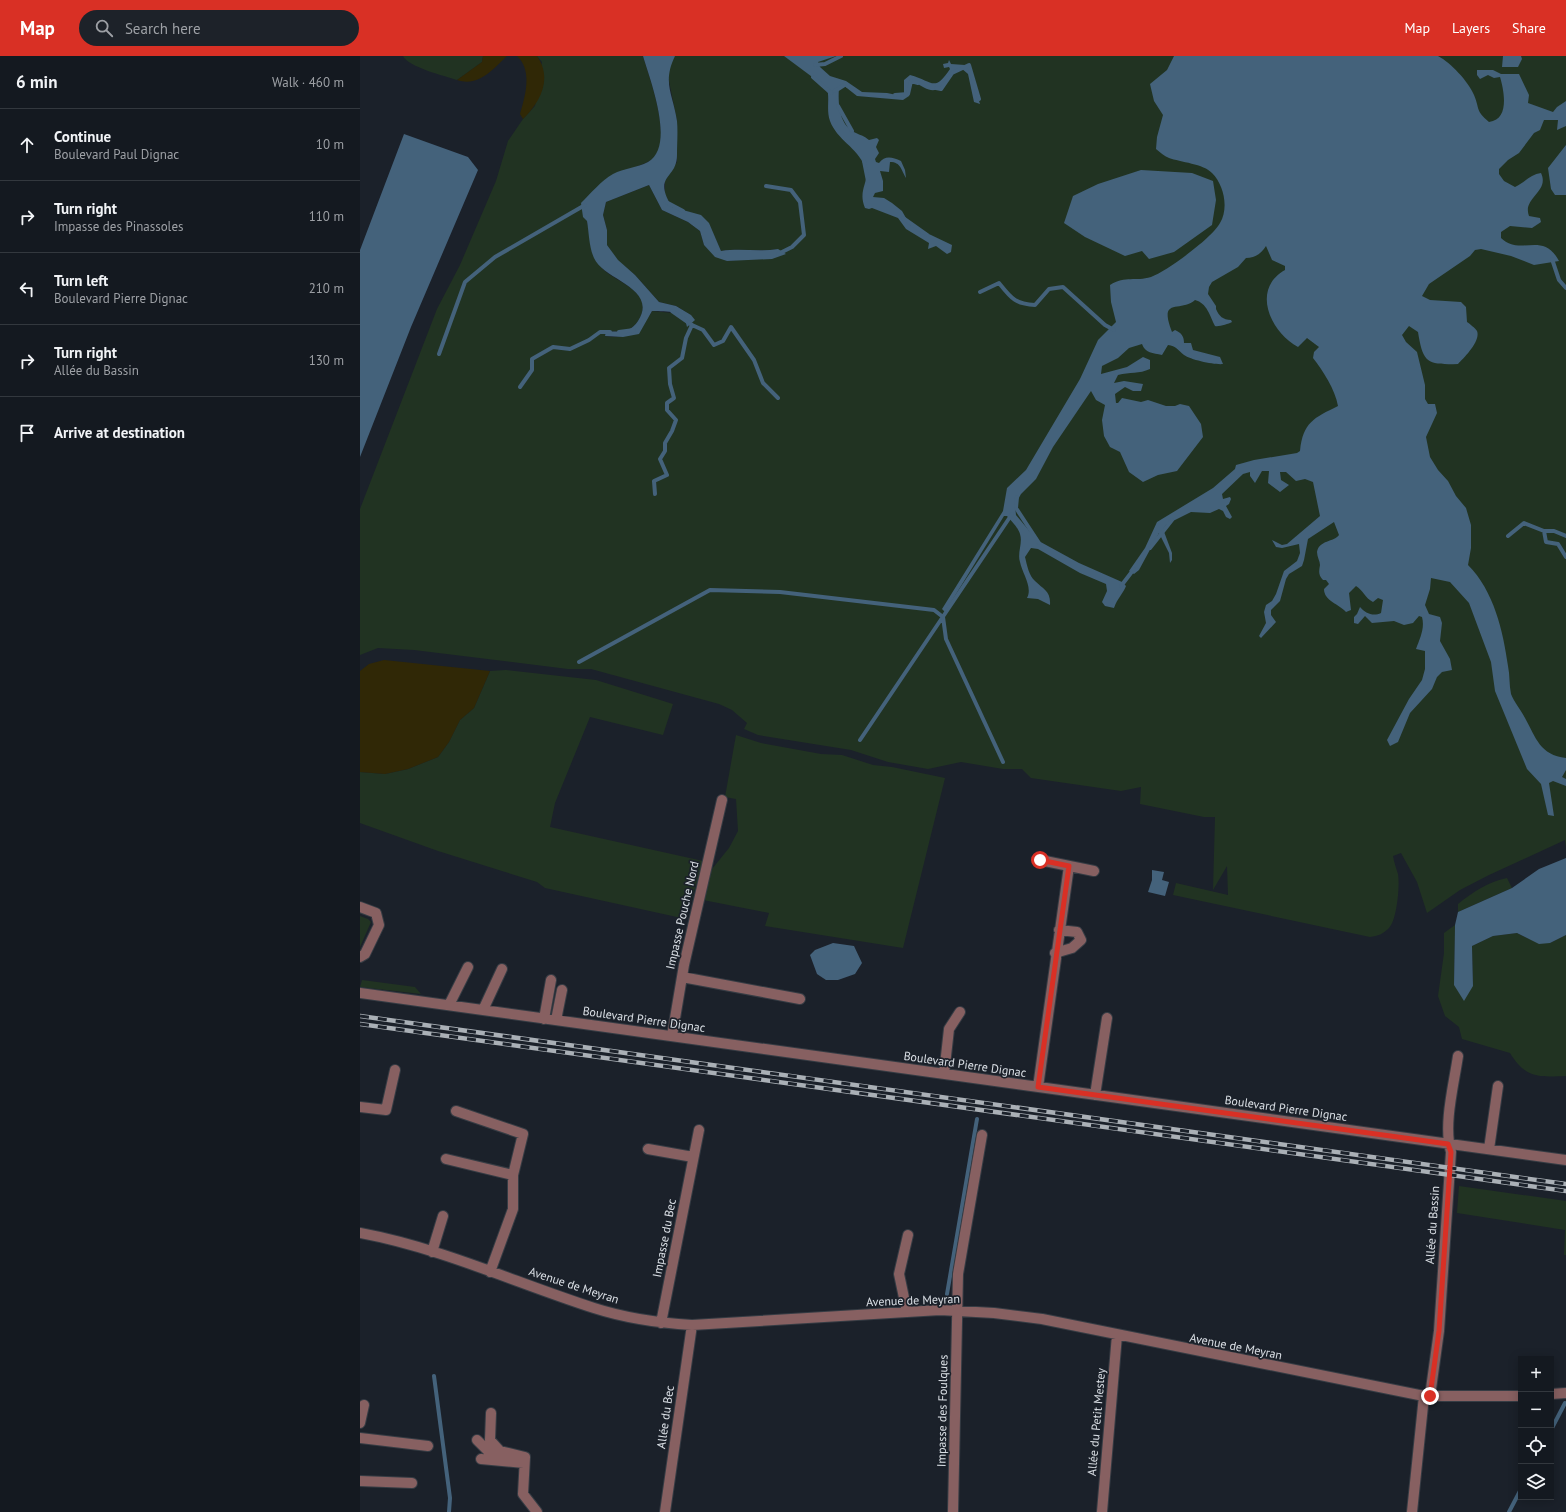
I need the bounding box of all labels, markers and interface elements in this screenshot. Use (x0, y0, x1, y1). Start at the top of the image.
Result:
search box (79, 10, 359, 46)
text: Map (20, 16, 55, 40)
icon: search (93, 17, 115, 39)
text: Search here (125, 19, 201, 38)
text: Map (1404, 19, 1430, 37)
text: Layers (1452, 19, 1490, 37)
text: Share (1512, 19, 1546, 37)
text: 6 min (16, 71, 57, 93)
text: Walk · 460 m (272, 74, 344, 91)
text: Continue (54, 127, 111, 146)
icon: ahead (16, 134, 38, 156)
text: 10 m (316, 136, 344, 153)
text: Boulevard Paul Dignac (54, 146, 179, 163)
text: Turn right (54, 199, 117, 218)
icon: right (16, 206, 38, 228)
text: 110 m (309, 208, 344, 225)
text: Impasse des Pinassoles (54, 218, 183, 235)
text: Turn left (54, 271, 108, 290)
icon: left (16, 278, 38, 300)
text: 210 m (309, 280, 344, 297)
text: Boulevard Pierre Dignac (54, 290, 188, 307)
text: Turn right (54, 343, 117, 362)
icon: right (16, 350, 38, 372)
text: 130 m (309, 352, 344, 369)
text: Allée du Bassin (54, 362, 139, 379)
icon: arrive (16, 422, 38, 444)
text: Arrive at destination (54, 423, 185, 442)
route start (1031, 851, 1049, 869)
street label: Impasse Pouche Nord (662, 859, 702, 971)
street label: Boulevard Pierre Dignac (582, 1003, 707, 1035)
street label: Boulevard Pierre Dignac (903, 1048, 1028, 1080)
street label: Boulevard Pierre Dignac (1224, 1092, 1349, 1124)
street label: Allée du Bassin (1422, 1185, 1442, 1265)
street label: Impasse du Bec (649, 1197, 679, 1279)
street label: Avenue de Meyran (527, 1263, 621, 1307)
street label: Avenue de Meyran (866, 1291, 960, 1309)
street label: Avenue de Meyran (1188, 1330, 1284, 1362)
street label: Impasse des Foulques (934, 1355, 950, 1467)
map controls (1518, 1356, 1554, 1500)
button: + (1518, 1356, 1554, 1392)
street label: Allée du Petit Mestey (1084, 1367, 1108, 1477)
street label: Allée du Bec (653, 1384, 677, 1450)
route end (1421, 1387, 1439, 1405)
button: − (1518, 1392, 1554, 1428)
button: locate (1518, 1428, 1554, 1464)
button: layers (1518, 1464, 1554, 1500)

